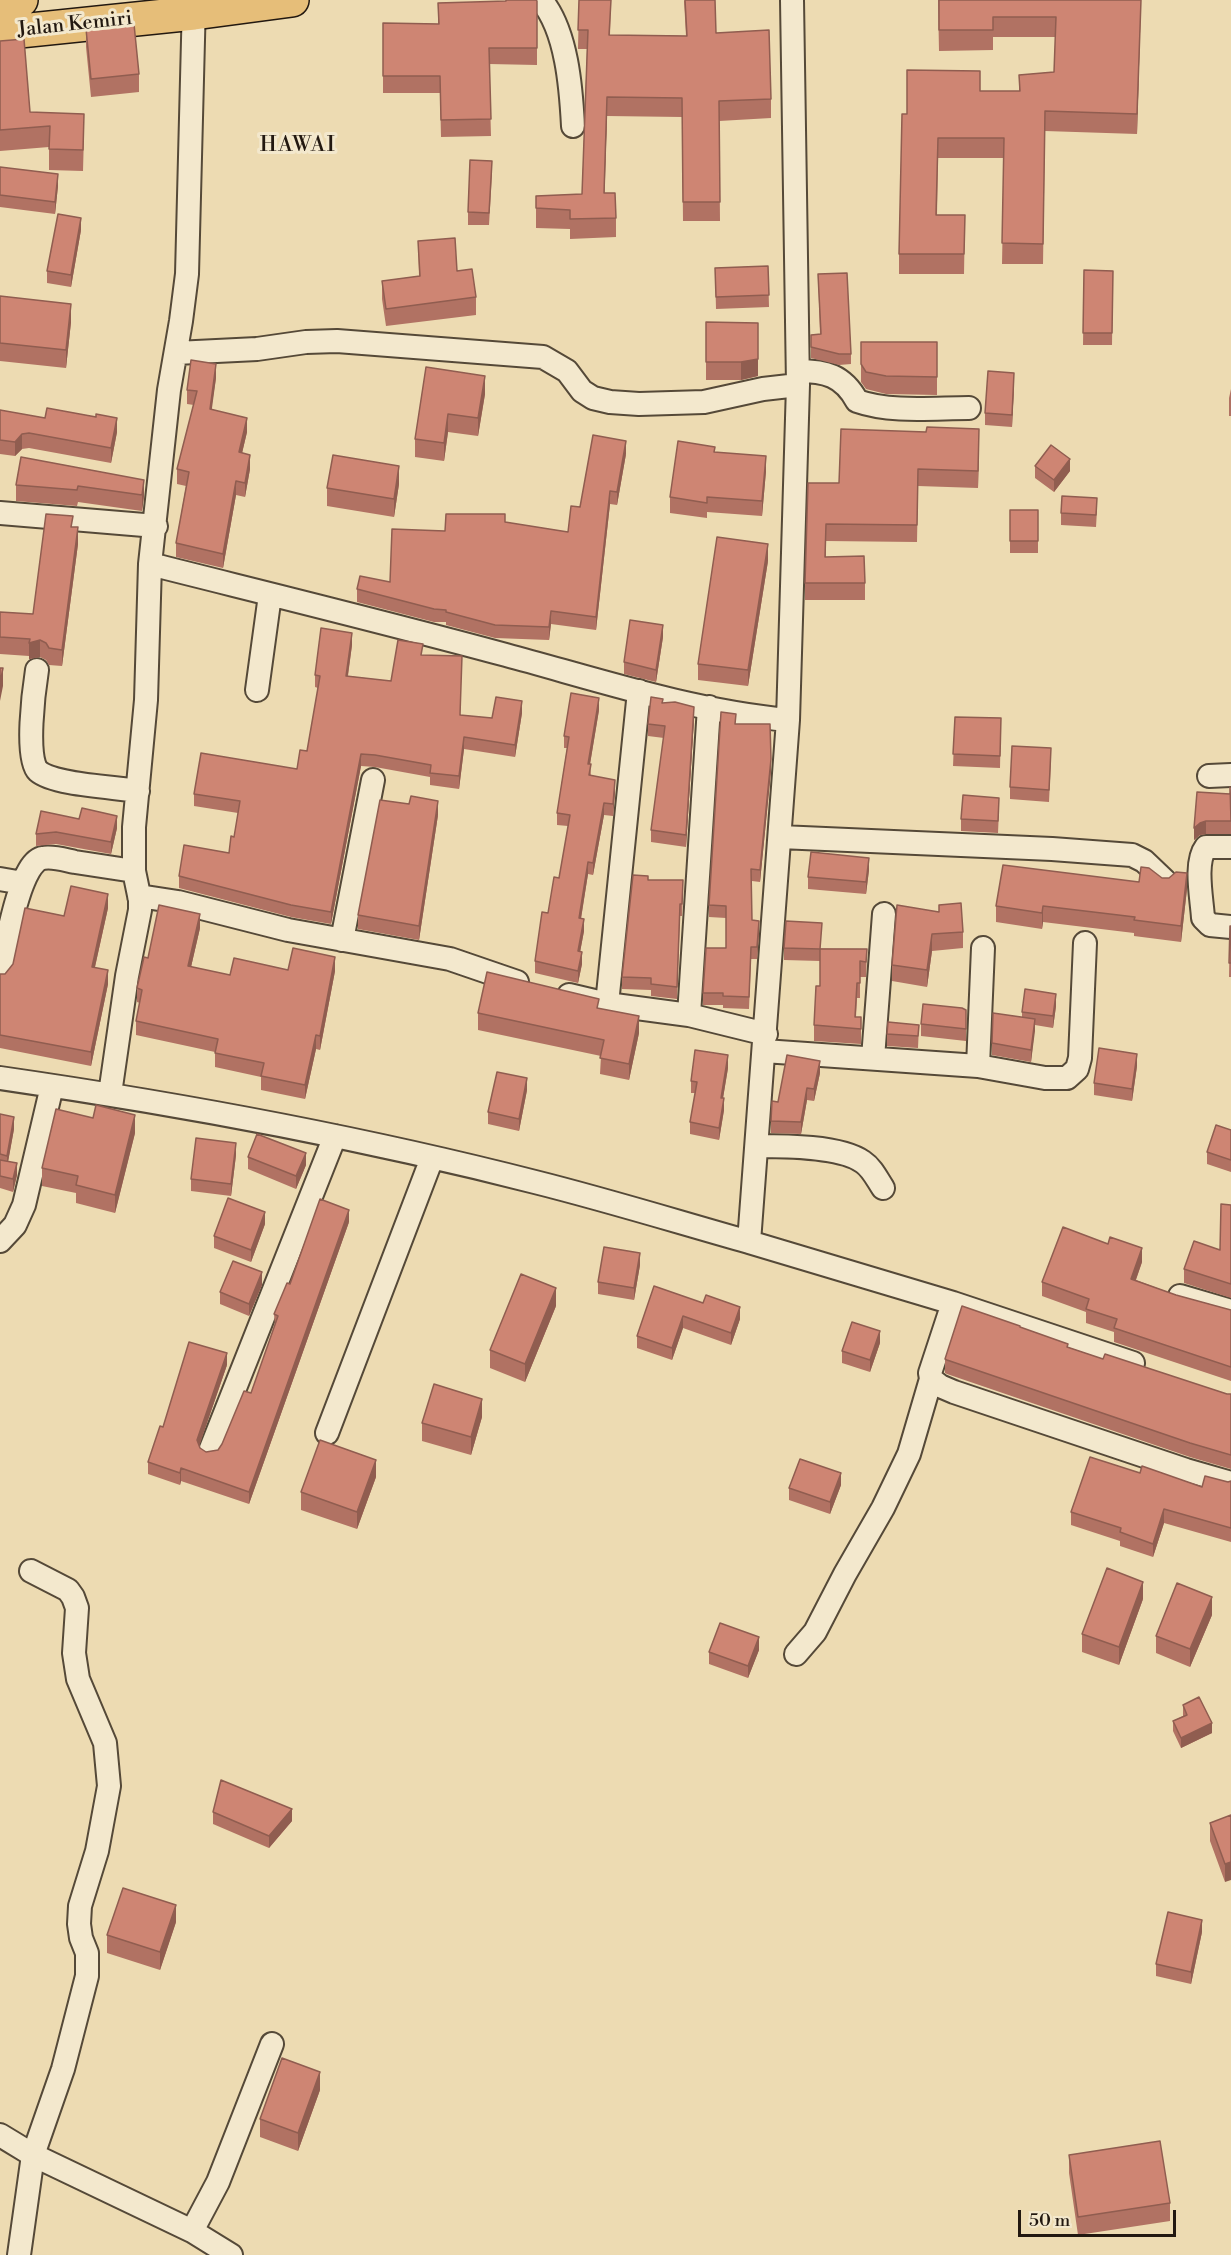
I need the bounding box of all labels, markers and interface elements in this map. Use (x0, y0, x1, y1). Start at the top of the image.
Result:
street label: Jalan Kemiri (17, 7, 133, 43)
district label: HAWAI (260, 133, 336, 159)
scale bar (1021, 2198, 1178, 2236)
text: 50 m (1029, 2209, 1070, 2232)

